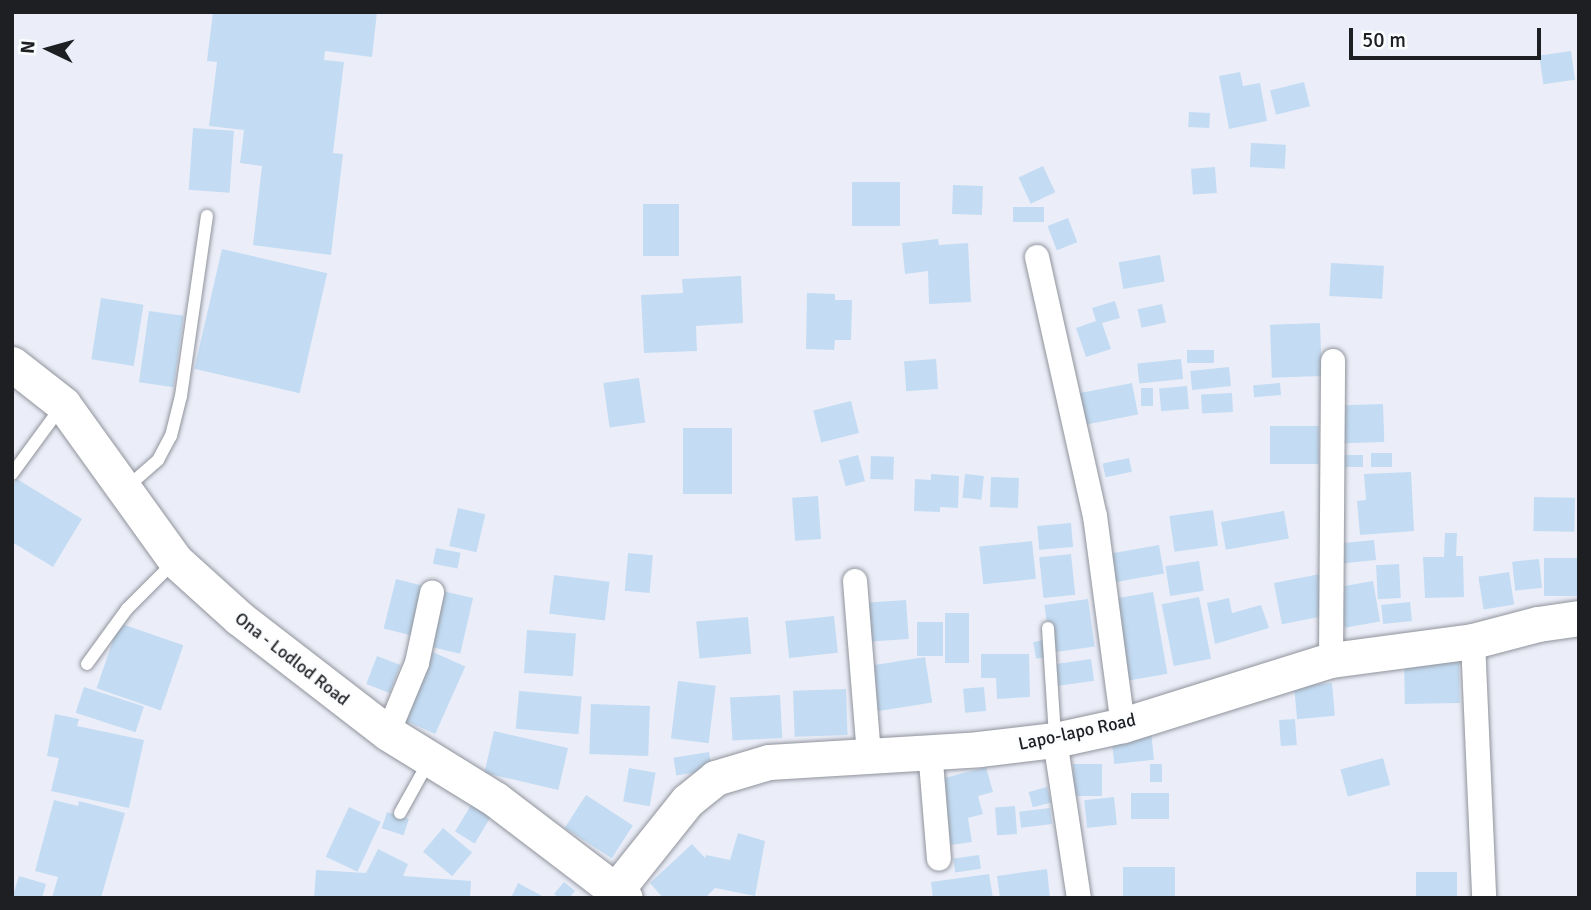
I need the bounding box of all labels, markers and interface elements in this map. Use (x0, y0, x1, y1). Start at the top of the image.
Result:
north arrow (14, 14, 84, 84)
scale bar (1353, 14, 1546, 58)
text: 50 m (1362, 27, 1406, 53)
text: N (16, 40, 41, 55)
street label: Ona - Lodlod Road (230, 608, 354, 710)
street label: Lapo-lapo Road (1016, 709, 1138, 755)

